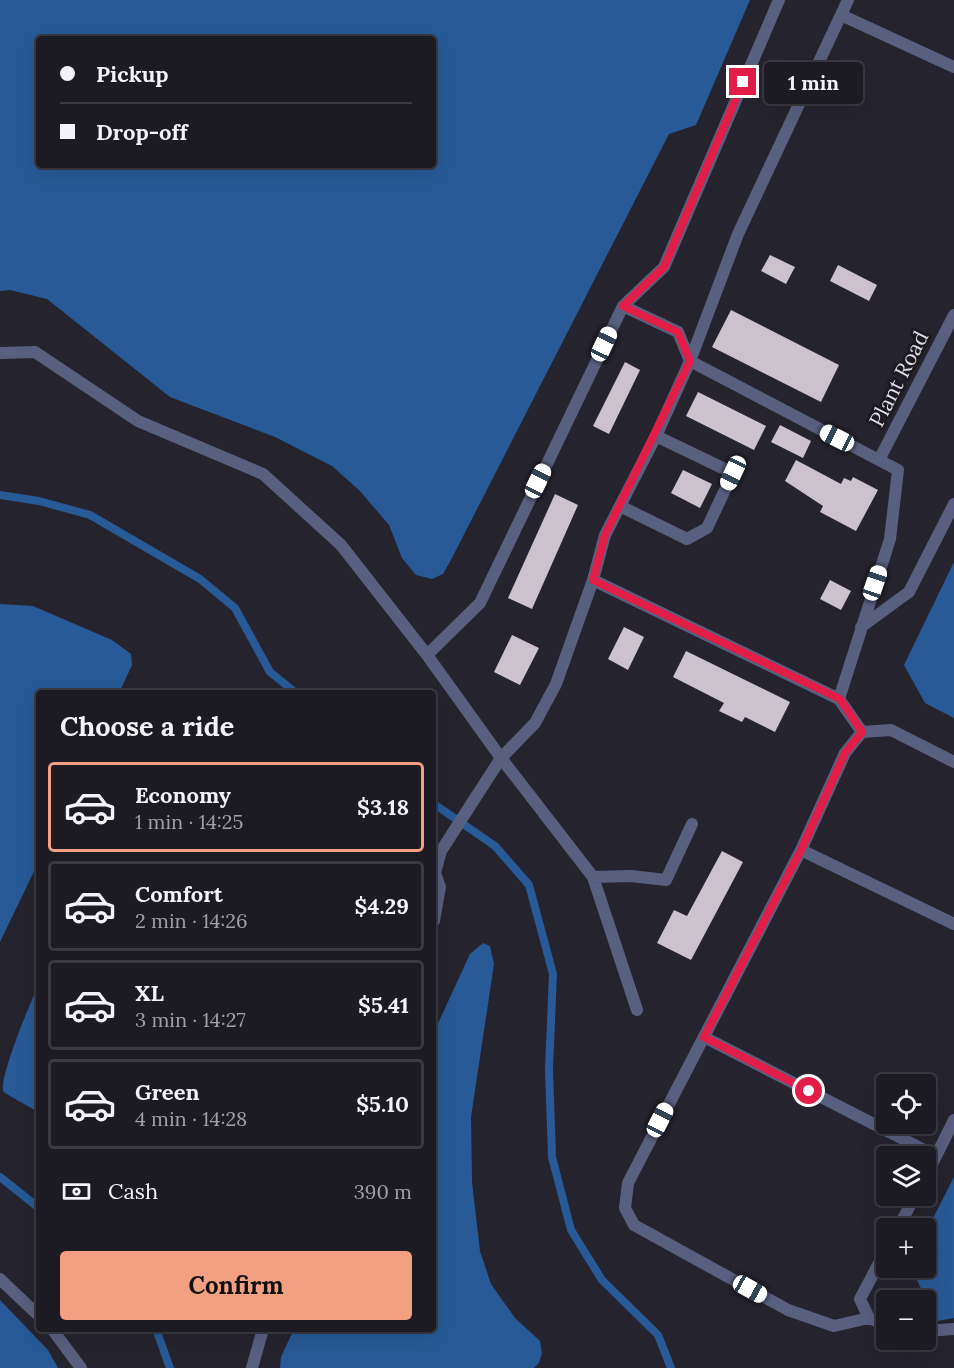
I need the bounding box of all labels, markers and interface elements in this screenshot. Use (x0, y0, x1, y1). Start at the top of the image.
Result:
text: Pickup (96, 60, 169, 88)
callout: 1 min (764, 61, 863, 103)
route end (729, 68, 756, 95)
text: 1 min (788, 70, 839, 95)
text: Drop-off (96, 118, 188, 146)
car (588, 324, 620, 364)
street label: Plant Road (863, 326, 934, 431)
car (817, 422, 857, 454)
car (717, 453, 749, 493)
car (522, 461, 554, 501)
car (861, 563, 889, 603)
text: Choose a ride (60, 709, 234, 743)
icon: car (63, 780, 117, 834)
text: Economy (135, 781, 231, 809)
text: $3.18 (357, 793, 409, 821)
text: 1 min · 14:25 (135, 809, 243, 834)
icon: car (63, 879, 117, 933)
text: Comfort (135, 880, 223, 908)
text: $4.29 (355, 892, 409, 920)
text: 2 min · 14:26 (135, 908, 248, 933)
icon: car (63, 978, 117, 1032)
text: XL (135, 979, 164, 1007)
text: $5.41 (358, 991, 409, 1019)
text: 3 min · 14:27 (135, 1007, 246, 1032)
map controls (876, 1074, 936, 1350)
button: locate (876, 1074, 936, 1134)
icon: car (63, 1077, 117, 1131)
route start (795, 1077, 822, 1104)
text: Green (135, 1078, 200, 1106)
text: $5.10 (356, 1090, 409, 1118)
car (644, 1100, 676, 1140)
text: 4 min · 14:28 (135, 1106, 247, 1131)
button: layers (876, 1146, 936, 1206)
icon: cash (60, 1175, 93, 1208)
text: Cash (108, 1177, 158, 1205)
text: 390 m (354, 1179, 412, 1204)
button: + (876, 1218, 936, 1278)
button: Confirm (60, 1251, 412, 1320)
car (730, 1272, 770, 1306)
button: − (876, 1290, 936, 1350)

